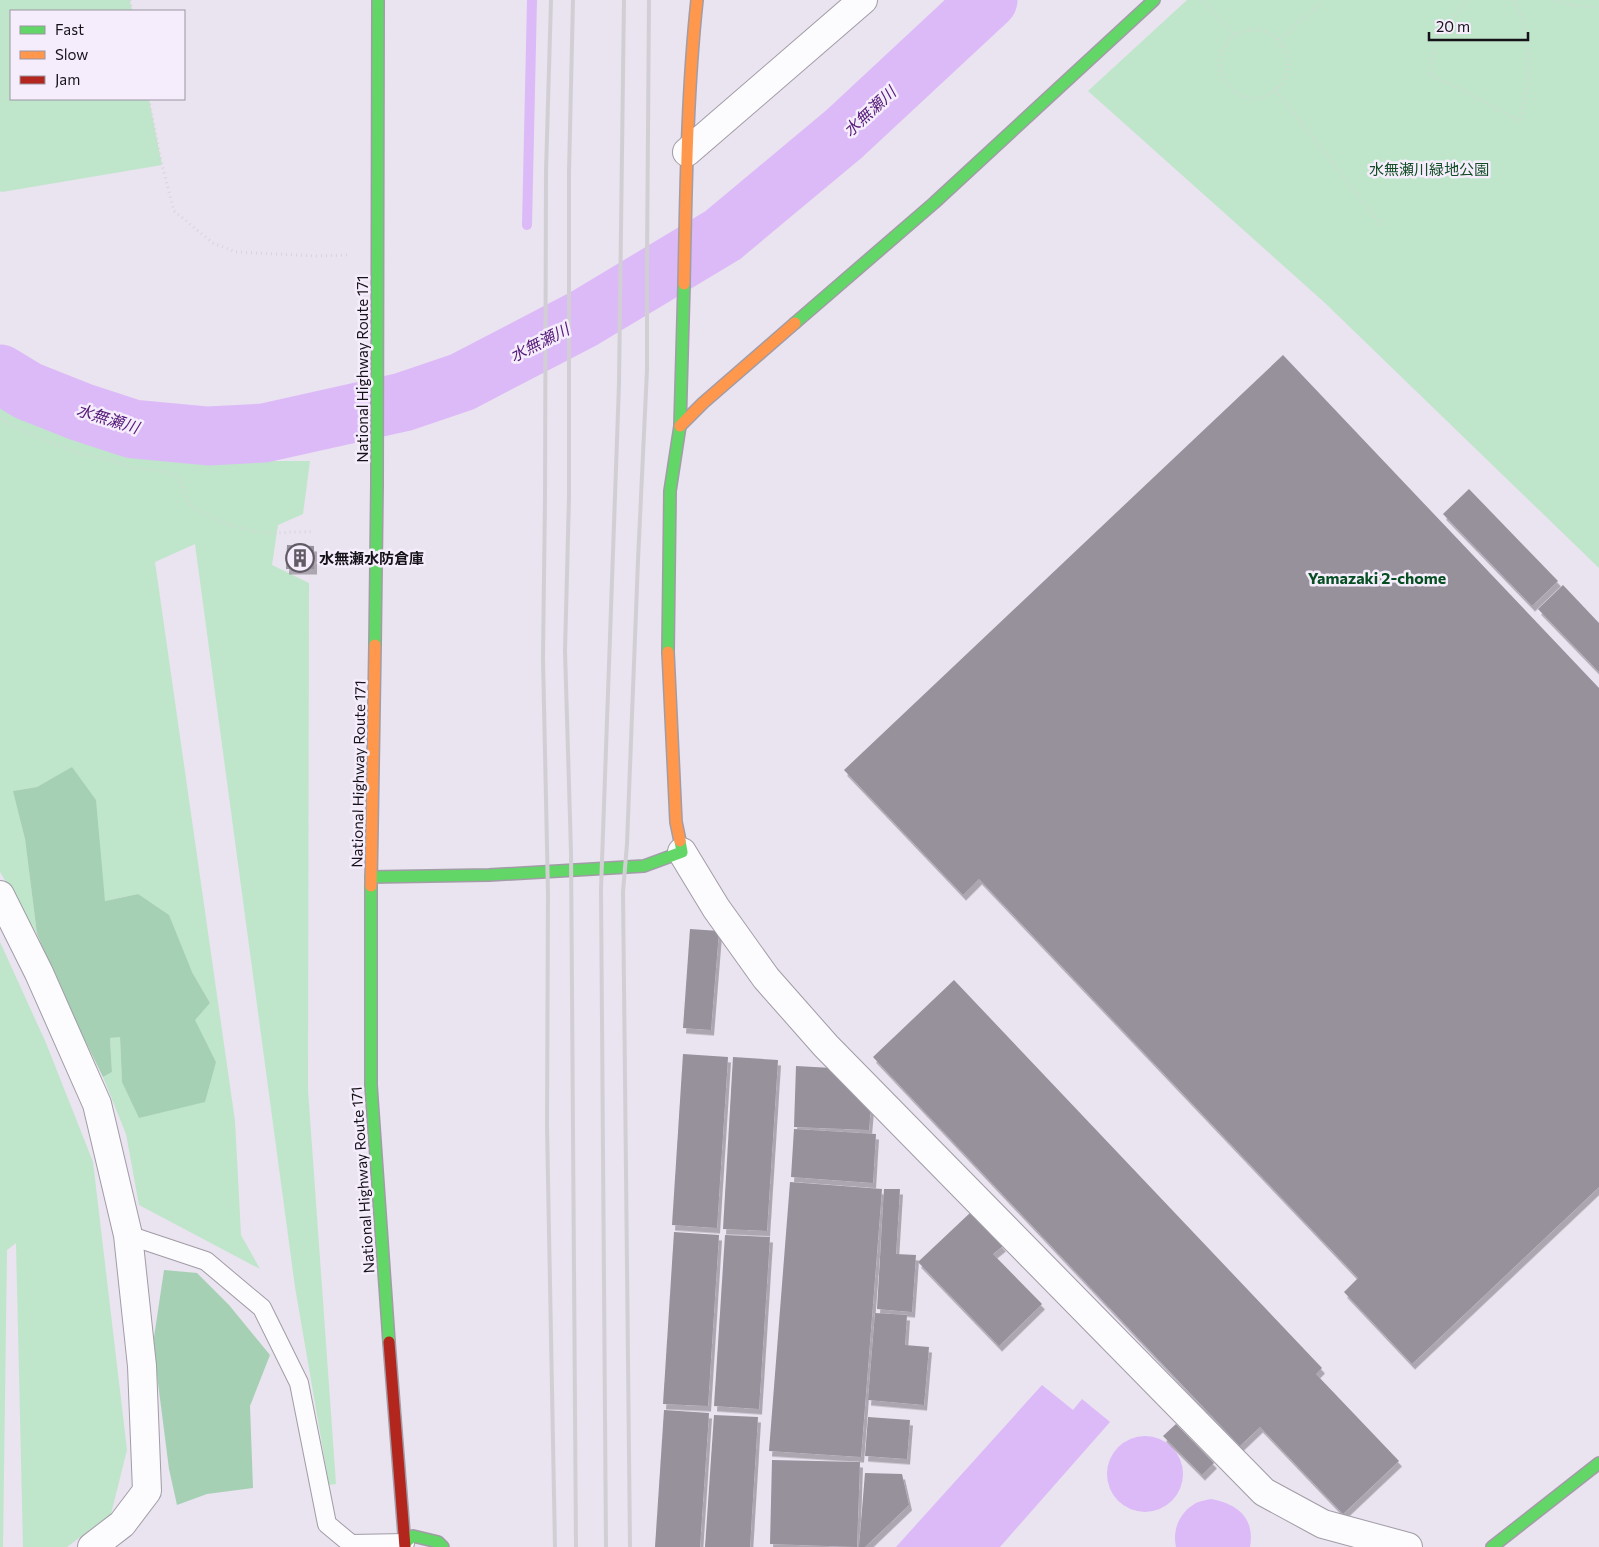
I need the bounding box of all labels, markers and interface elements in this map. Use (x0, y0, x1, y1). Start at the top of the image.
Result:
legend (10, 10, 185, 100)
scale bar (1429, 10, 1528, 42)
text: 20 m (1436, 17, 1470, 35)
text: Fast (55, 20, 84, 38)
text: Slow (55, 45, 88, 63)
text: Jam (55, 70, 80, 88)
water label: 水無瀬川 (839, 81, 900, 140)
park label: 水無瀬川緑地公園 (1369, 160, 1489, 178)
street label: National Highway Route 171 (353, 275, 371, 463)
water label: 水無瀬川 (506, 318, 574, 365)
water label: 水無瀬川 (75, 400, 143, 437)
building icon: 水無瀬水防倉庫 (285, 543, 315, 573)
place label: 水無瀬水防倉庫 (319, 549, 424, 567)
district label: Yamazaki 2-chome (1308, 568, 1446, 587)
street label: National Highway Route 171 (347, 680, 369, 868)
street label: National Highway Route 171 (346, 1086, 378, 1274)

